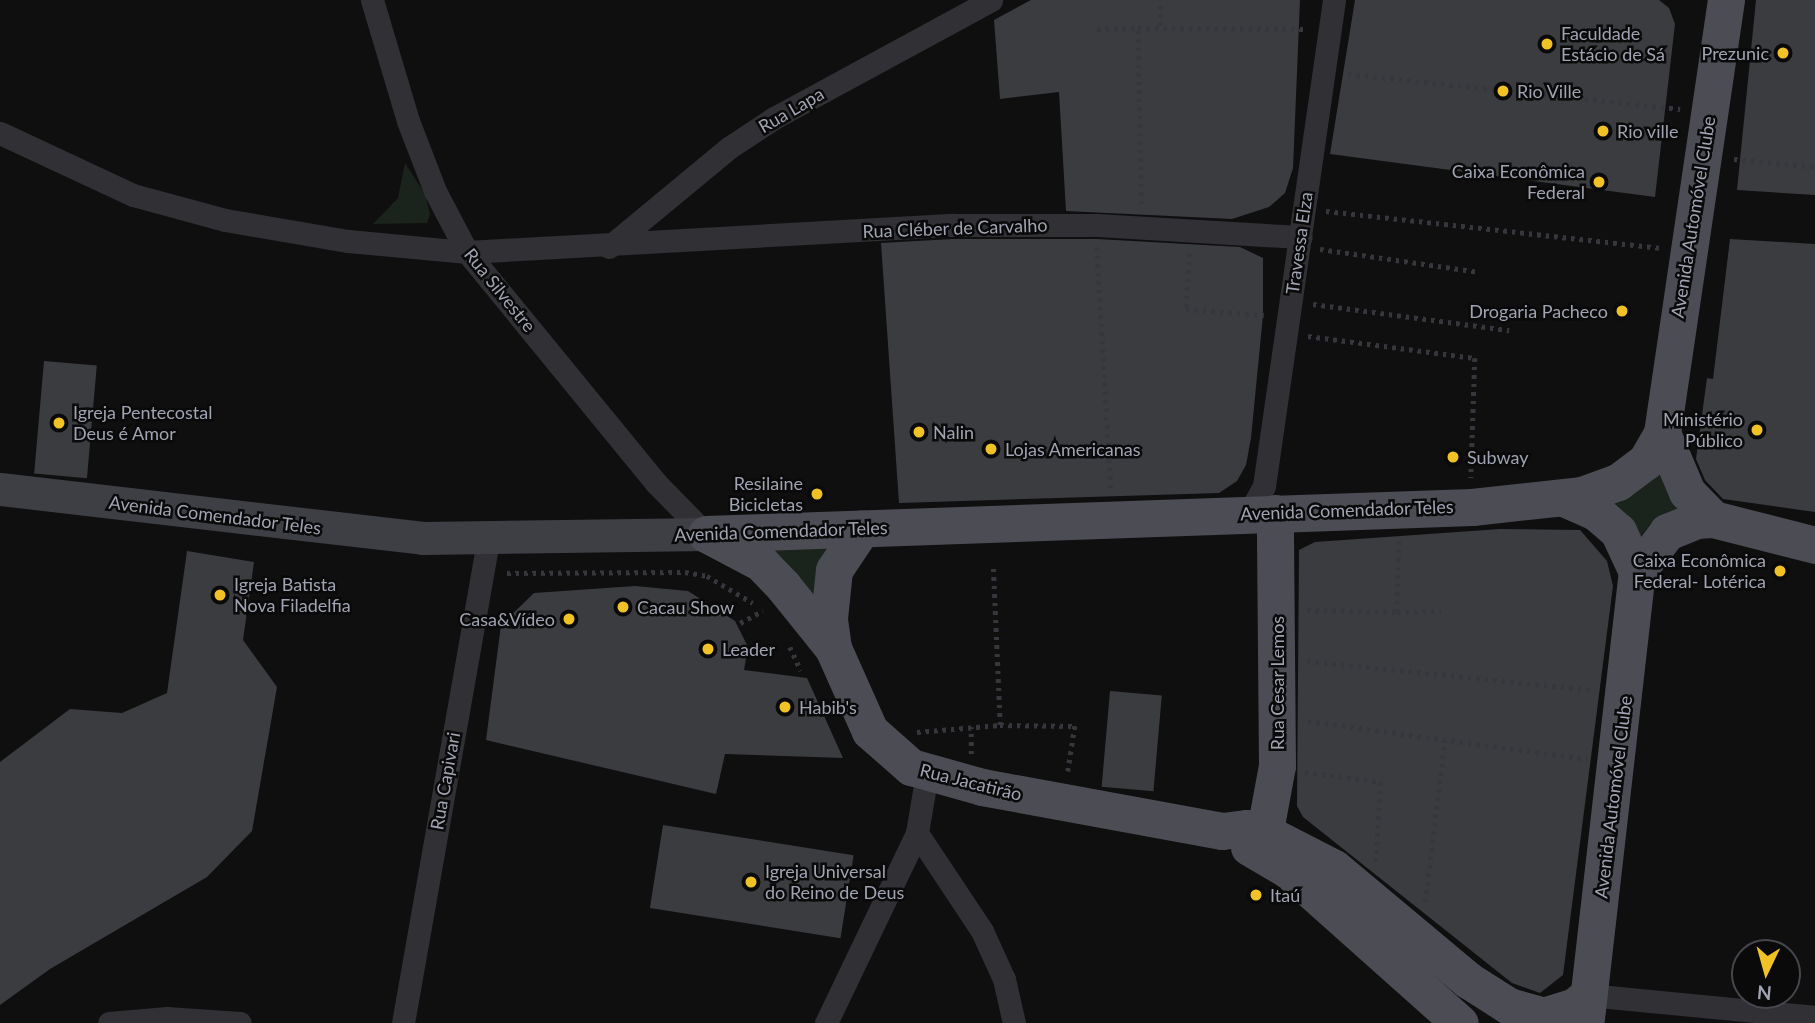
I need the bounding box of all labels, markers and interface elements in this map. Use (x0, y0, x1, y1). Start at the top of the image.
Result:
place label: Faculdade Estácio de Sá (1561, 23, 1665, 66)
marker: Faculdade Estácio de Sá (1539, 36, 1555, 52)
place label: Prezunic (1702, 42, 1769, 64)
marker: Prezunic (1775, 45, 1791, 61)
place label: Rio Ville (1517, 80, 1582, 102)
street label: Rua Lapa (755, 83, 827, 137)
marker: Rio Ville (1495, 83, 1511, 99)
street label: Avenida Automóvel Clube (1666, 114, 1720, 320)
place label: Rio ville (1617, 120, 1679, 142)
marker: Rio ville (1595, 123, 1611, 139)
place label: Caixa Econômica Federal (1452, 161, 1585, 204)
marker: Caixa Econômica Federal (1591, 174, 1607, 190)
street label: Travessa Elza (1281, 190, 1317, 296)
street label: Rua Cléber de Carvalho (862, 214, 1048, 242)
street label: Rua Silvestre (460, 244, 540, 336)
place label: Drogaria Pacheco (1469, 300, 1608, 322)
marker: Drogaria Pacheco (1614, 303, 1630, 319)
place label: Igreja Pentecostal Deus é Amor (73, 402, 212, 444)
place label: Ministério Público (1663, 409, 1743, 452)
marker: Igreja Pentecostal Deus é Amor (51, 415, 67, 431)
place label: Nalin (933, 421, 974, 443)
marker: Ministério Público (1749, 422, 1765, 438)
marker: Nalin (911, 424, 927, 440)
place label: Lojas Americanas (1005, 438, 1141, 460)
marker: Lojas Americanas (983, 441, 999, 457)
place label: Subway (1467, 446, 1529, 468)
marker: Subway (1445, 449, 1461, 465)
place label: Resilaine Bicicletas (729, 473, 803, 516)
marker: Resilaine Bicicletas (809, 486, 825, 502)
street label: Avenida Comendador Teles (107, 491, 323, 539)
street label: Avenida Comendador Teles (1240, 495, 1454, 525)
street label: Avenida Comendador Teles (674, 516, 888, 546)
place label: Caixa Econômica Federal- Lotérica (1633, 550, 1766, 592)
marker: Caixa Econômica Federal- Lotérica (1772, 563, 1788, 579)
place label: Igreja Batista Nova Filadelfia (234, 574, 351, 616)
marker: Igreja Batista Nova Filadelfia (212, 587, 228, 603)
place label: Cacau Show (637, 596, 734, 618)
marker: Cacau Show (615, 599, 631, 615)
place label: Casa&Vídeo (459, 608, 555, 630)
marker: Casa&Vídeo (561, 611, 577, 627)
street label: Rua Cesar Lemos (1266, 616, 1288, 750)
place label: Leader (722, 638, 775, 660)
marker: Leader (700, 641, 716, 657)
street label: Avenida Automóvel Clube (1590, 694, 1636, 900)
place label: Habib's (799, 696, 857, 718)
marker: Habib's (777, 699, 793, 715)
street label: Rua Capivari (426, 730, 464, 832)
street label: Rua Jacatirão (918, 759, 1024, 805)
place label: Igreja Universal do Reino de Deus (765, 861, 904, 903)
marker: Igreja Universal do Reino de Deus (743, 874, 759, 890)
place label: Itaú (1270, 884, 1300, 906)
marker: Itaú (1248, 887, 1264, 903)
north arrow (1731, 939, 1801, 1009)
text: N (1756, 981, 1773, 1006)

